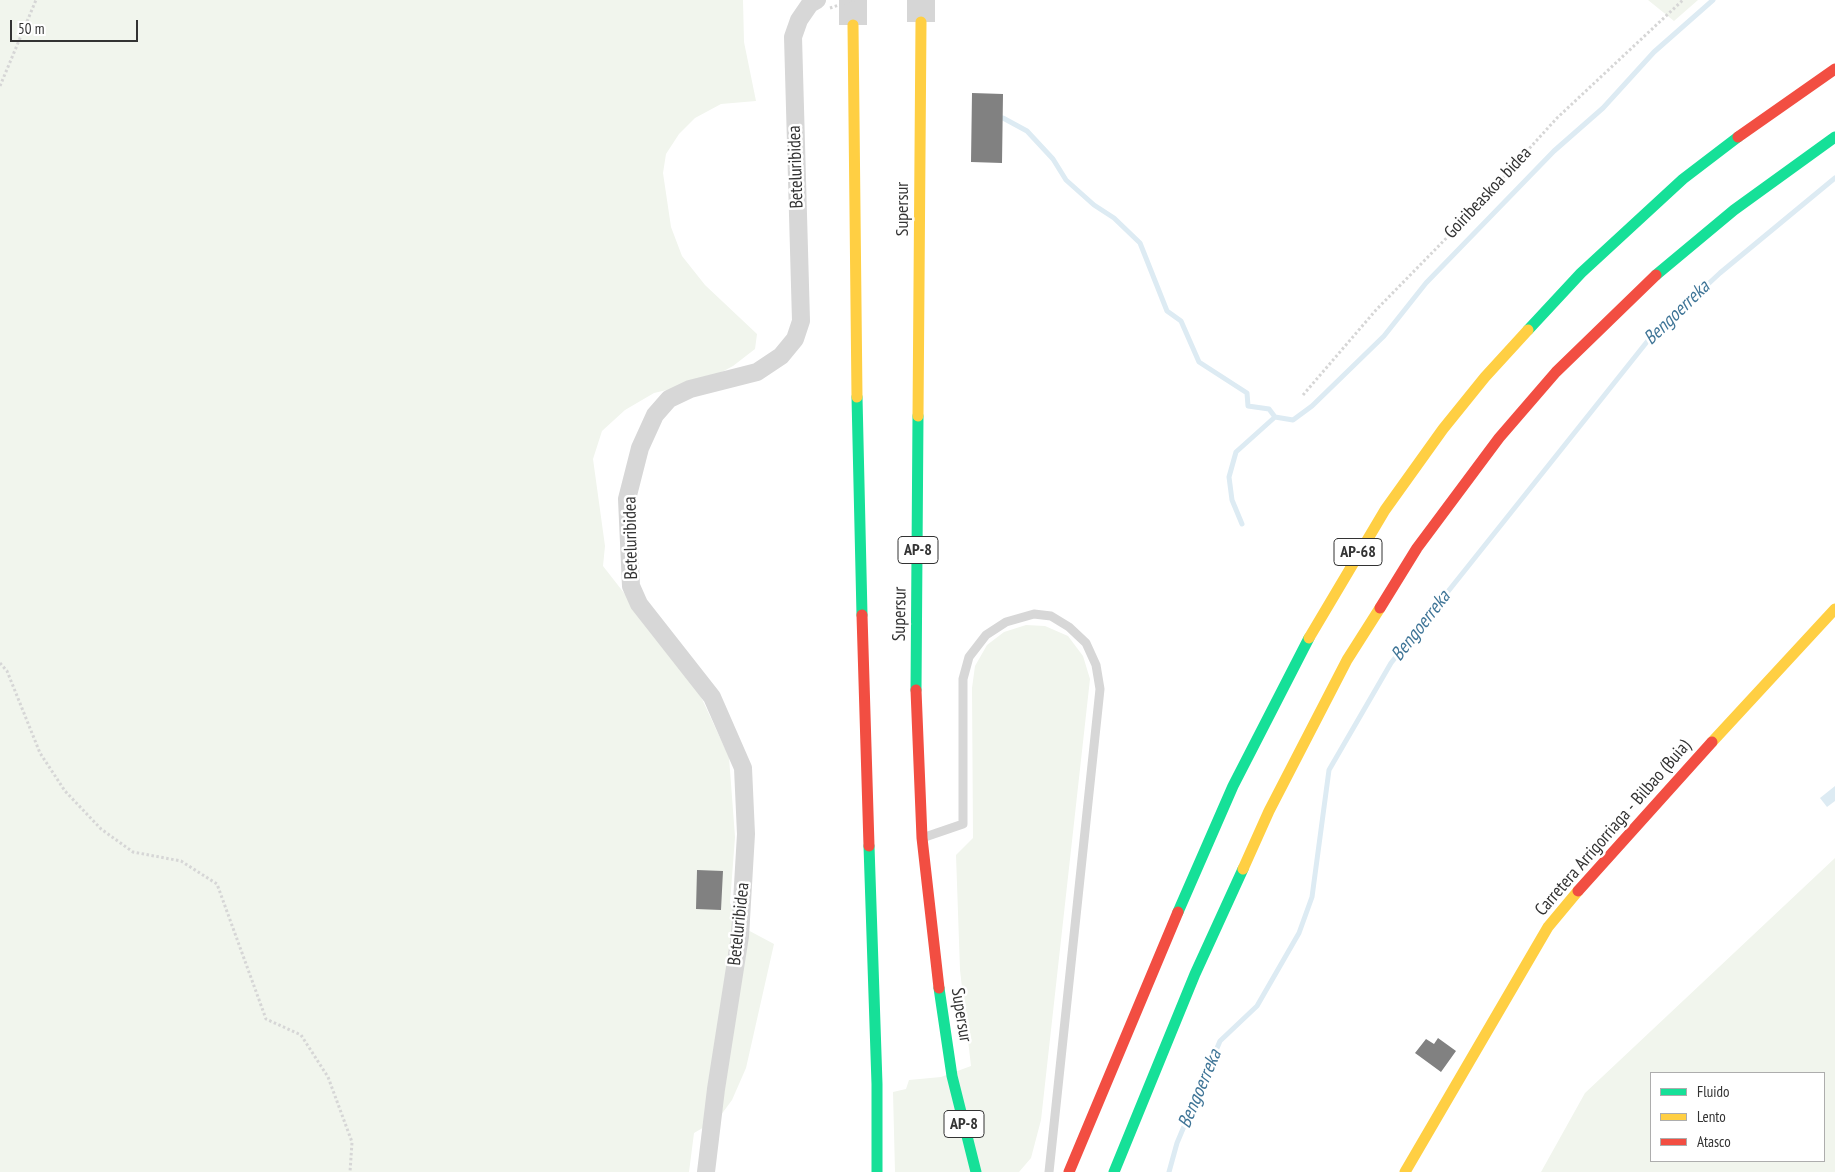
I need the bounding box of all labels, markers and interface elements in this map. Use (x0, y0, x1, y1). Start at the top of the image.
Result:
scale bar (12, 10, 140, 42)
text: 50 m (18, 19, 44, 38)
street label: Beteluribidea (784, 125, 808, 209)
street label: Goiribeaskoa bidea (1440, 143, 1536, 243)
street label: Supersur (892, 182, 914, 236)
water label: Bengoerreka (1639, 276, 1715, 350)
street label: Beteluribidea (619, 496, 643, 580)
road number: AP-8 (898, 536, 938, 564)
road number: AP-68 (1334, 538, 1382, 566)
water label: Bengoerreka (1387, 586, 1455, 666)
street label: Supersur (889, 587, 911, 641)
street label: Carretera Arrigorriaga - Bilbao (Buia) (1531, 736, 1695, 920)
street label: Beteluribidea (724, 882, 754, 966)
street label: Supersur (946, 986, 976, 1044)
water label: Bengoerreka (1173, 1047, 1227, 1131)
legend (1650, 1072, 1825, 1162)
text: Fluido (1697, 1082, 1729, 1101)
text: Lento (1697, 1107, 1726, 1126)
road number: AP-8 (944, 1110, 984, 1138)
text: Atasco (1697, 1132, 1731, 1151)

